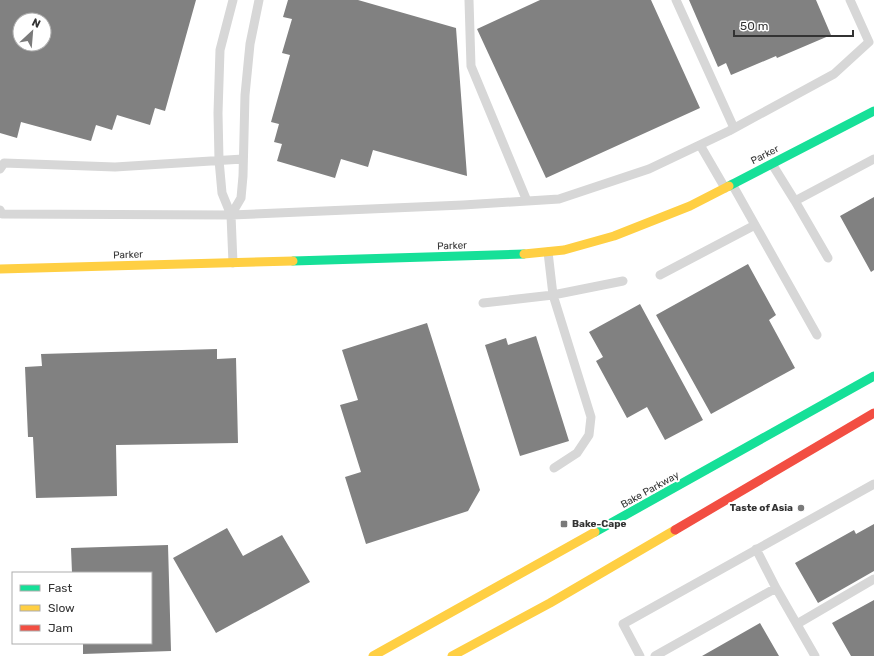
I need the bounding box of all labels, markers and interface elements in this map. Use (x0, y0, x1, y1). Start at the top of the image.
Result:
north arrow (12, 12, 52, 52)
scale bar (734, 12, 853, 38)
text: N (30, 16, 43, 31)
text: 50 m (740, 19, 768, 33)
street label: Parker (749, 143, 781, 167)
street label: Parker (437, 239, 467, 253)
street label: Parker (113, 248, 143, 262)
street label: Bake Parkway (619, 469, 682, 511)
place label: Taste of Asia (730, 502, 793, 514)
marker: Taste of Asia (796, 503, 806, 513)
place label: Bake-Cape (572, 518, 626, 530)
marker: Bake-Cape (559, 519, 569, 529)
legend (12, 572, 152, 644)
text: Fast (48, 581, 72, 595)
text: Slow (48, 601, 75, 615)
text: Jam (48, 621, 73, 635)

